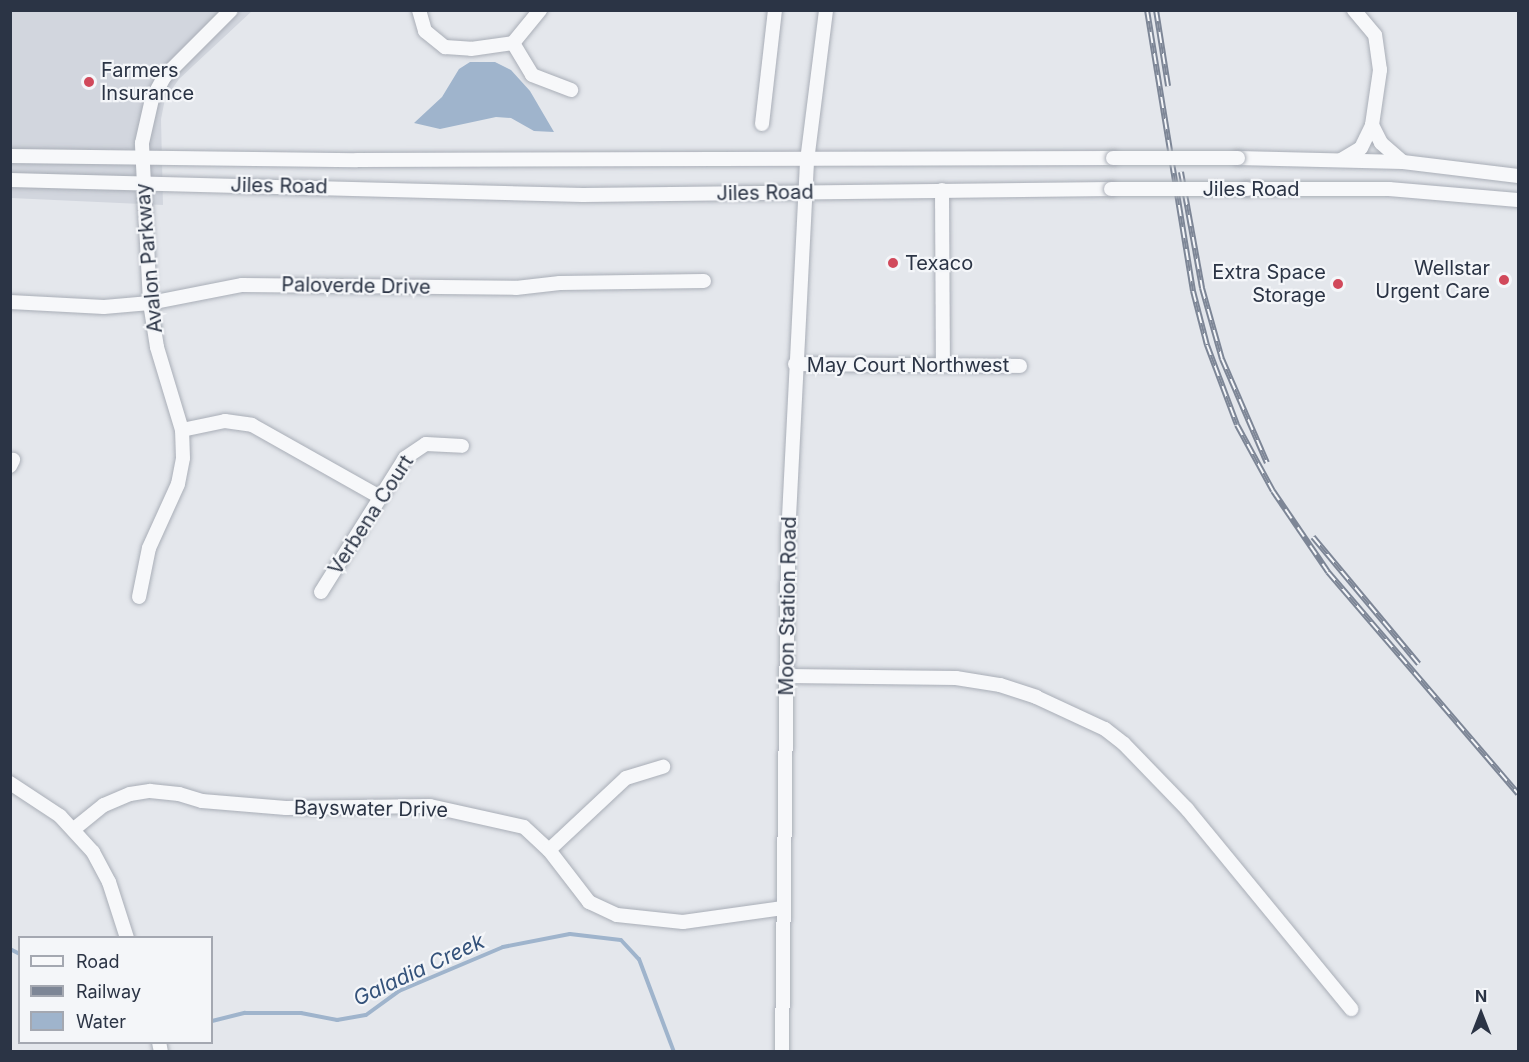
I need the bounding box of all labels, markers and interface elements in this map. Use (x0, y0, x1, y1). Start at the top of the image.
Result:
place label: Farmers Insurance (101, 58, 194, 105)
marker: Farmers Insurance (82, 75, 96, 89)
street label: Jiles Road (230, 173, 328, 199)
street label: Jiles Road (1202, 177, 1300, 201)
street label: Jiles Road (716, 180, 814, 206)
street label: Avalon Parkway (130, 182, 168, 334)
place label: Texaco (905, 251, 973, 275)
marker: Texaco (886, 256, 900, 270)
place label: Wellstar Urgent Care (1375, 256, 1490, 303)
place label: Extra Space Storage (1212, 260, 1326, 307)
marker: Wellstar Urgent Care (1495, 271, 1513, 289)
street label: Paloverde Drive (281, 273, 431, 299)
marker: Extra Space Storage (1331, 277, 1345, 291)
street label: May Court Northwest (807, 353, 1009, 377)
street label: Verbena Court (323, 451, 419, 579)
street label: Moon Station Road (774, 516, 802, 696)
street label: Bayswater Drive (294, 796, 448, 822)
water label: Galadia Creek (349, 929, 489, 1011)
legend (18, 936, 213, 1044)
text: Road (76, 951, 119, 972)
text: Railway (76, 981, 141, 1002)
north arrow (1451, 984, 1511, 1044)
text: N (1475, 986, 1487, 1006)
text: Water (76, 1011, 126, 1032)

